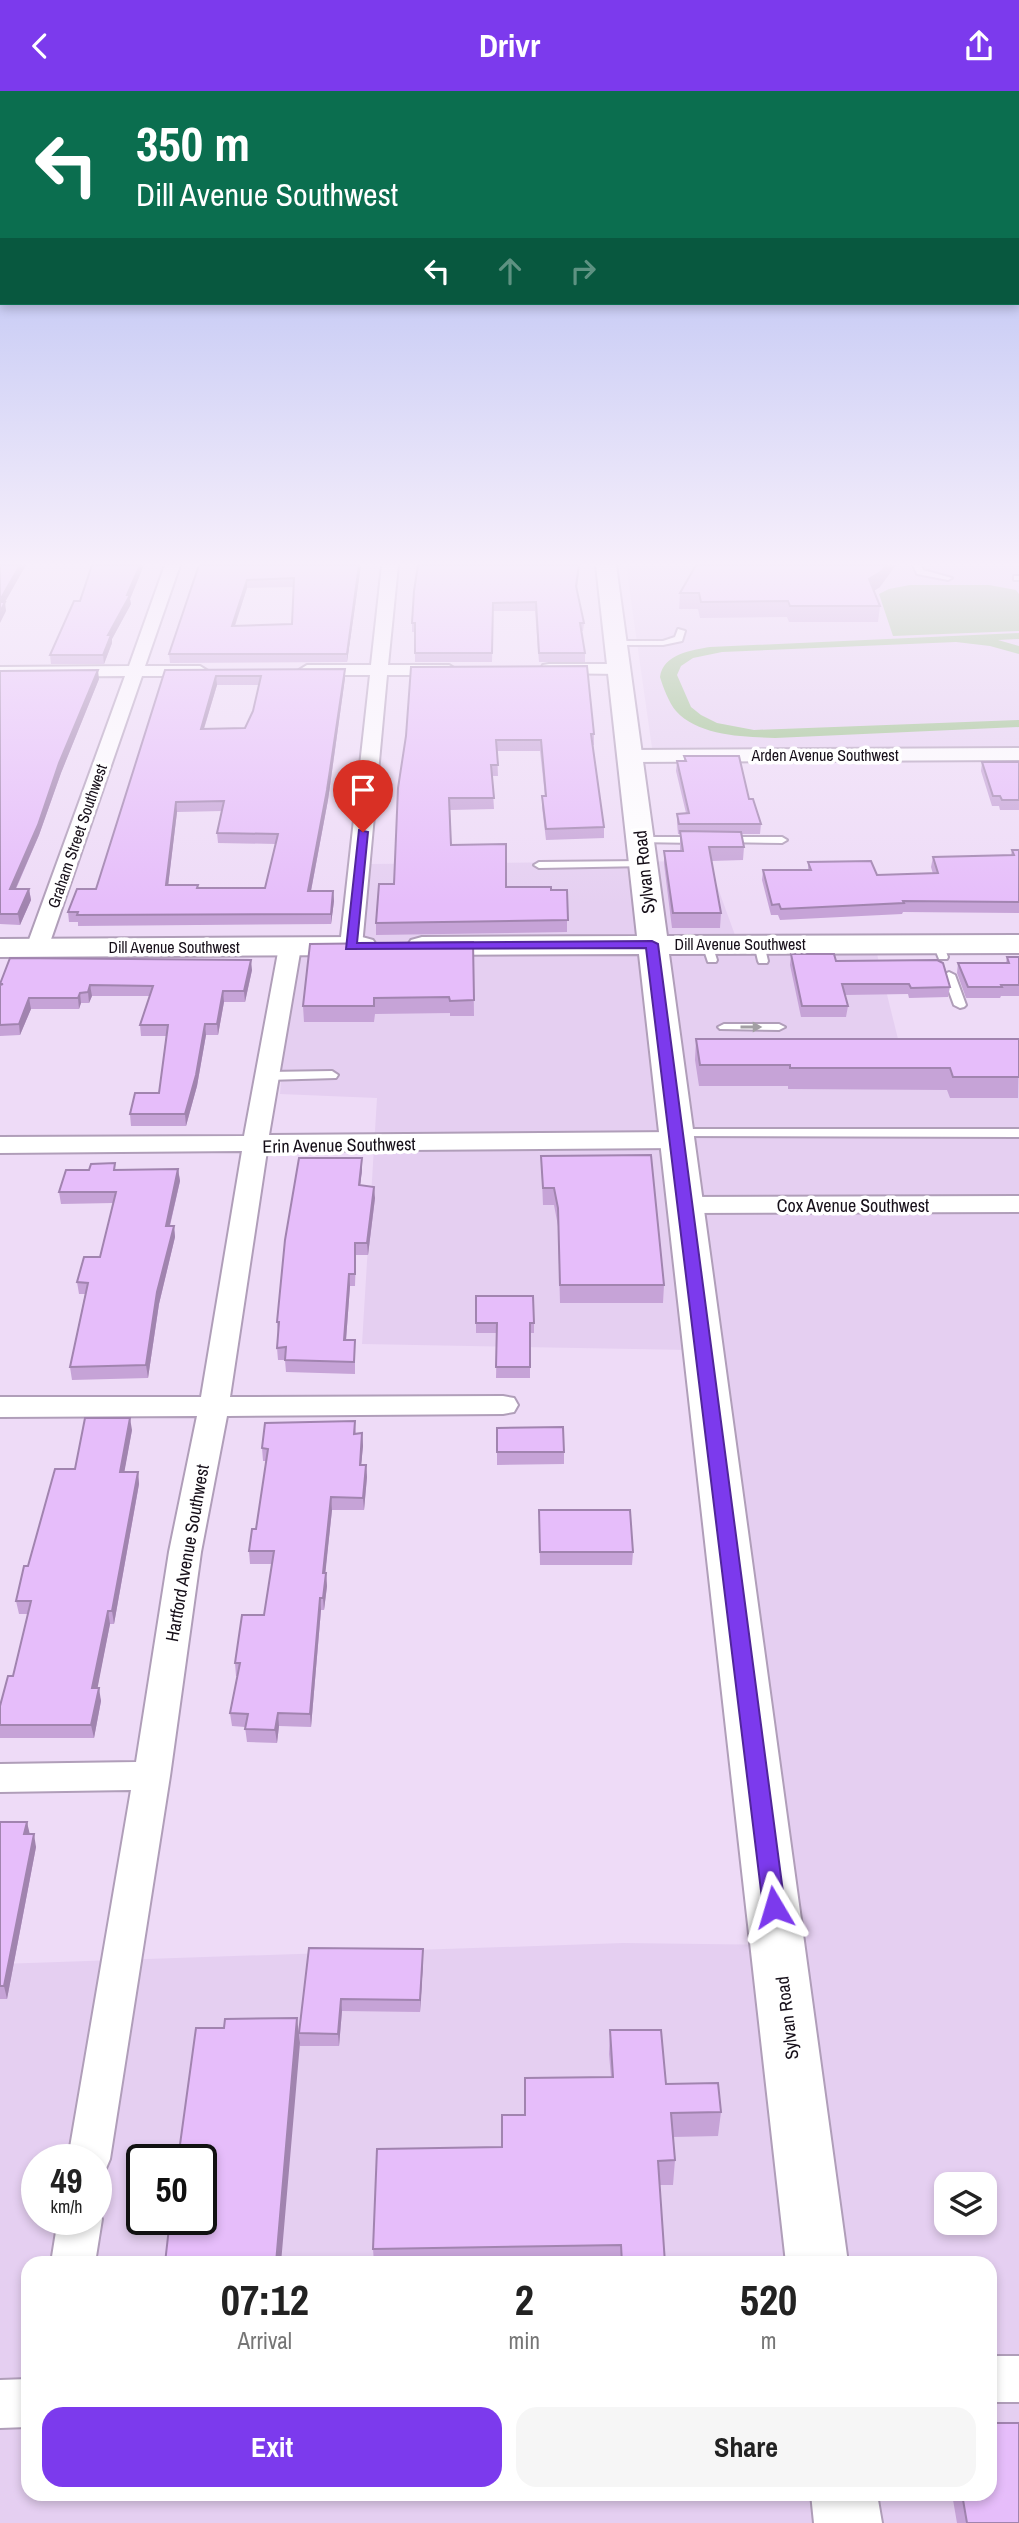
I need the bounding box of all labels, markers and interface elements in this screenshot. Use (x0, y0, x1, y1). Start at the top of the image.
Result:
text: Drivr (479, 24, 540, 67)
icon: back (21, 27, 59, 65)
icon: share (960, 27, 998, 65)
text: 350 m (136, 110, 250, 176)
icon: left (21, 119, 112, 210)
text: Dill Avenue Southwest (136, 173, 398, 216)
icon: left (418, 252, 456, 290)
icon: ahead (491, 252, 529, 290)
icon: right (564, 252, 602, 290)
street label: Arden Avenue Southwest (750, 744, 899, 766)
pin (333, 760, 393, 832)
street label: Graham Street Southwest (42, 761, 112, 911)
icon: arrive (344, 771, 382, 809)
street label: Sylvan Road (627, 829, 661, 915)
street label: Dill Avenue Southwest (674, 933, 806, 955)
street label: Dill Avenue Southwest (108, 936, 240, 958)
one-way arrow (741, 1021, 763, 1033)
street label: Erin Avenue Southwest (262, 1131, 416, 1159)
street label: Cox Avenue Southwest (777, 1193, 929, 1218)
street label: Hartford Avenue Southwest (159, 1462, 215, 1644)
position arrow (737, 1870, 811, 1944)
street label: Sylvan Road (769, 1975, 805, 2061)
speed limit sign: 50 (126, 2144, 217, 2235)
text: 49 (51, 2157, 82, 2204)
map controls (934, 2172, 997, 2235)
button: layers (934, 2172, 997, 2235)
text: km/h (51, 2194, 83, 2219)
text: 07:12 (221, 2272, 309, 2328)
text: 2 (515, 2272, 534, 2328)
text: 520 (740, 2272, 797, 2328)
text: Arrival (238, 2325, 292, 2356)
text: min (509, 2325, 540, 2356)
text: m (761, 2325, 776, 2356)
button: Exit (42, 2407, 502, 2487)
button: Share (516, 2407, 976, 2487)

